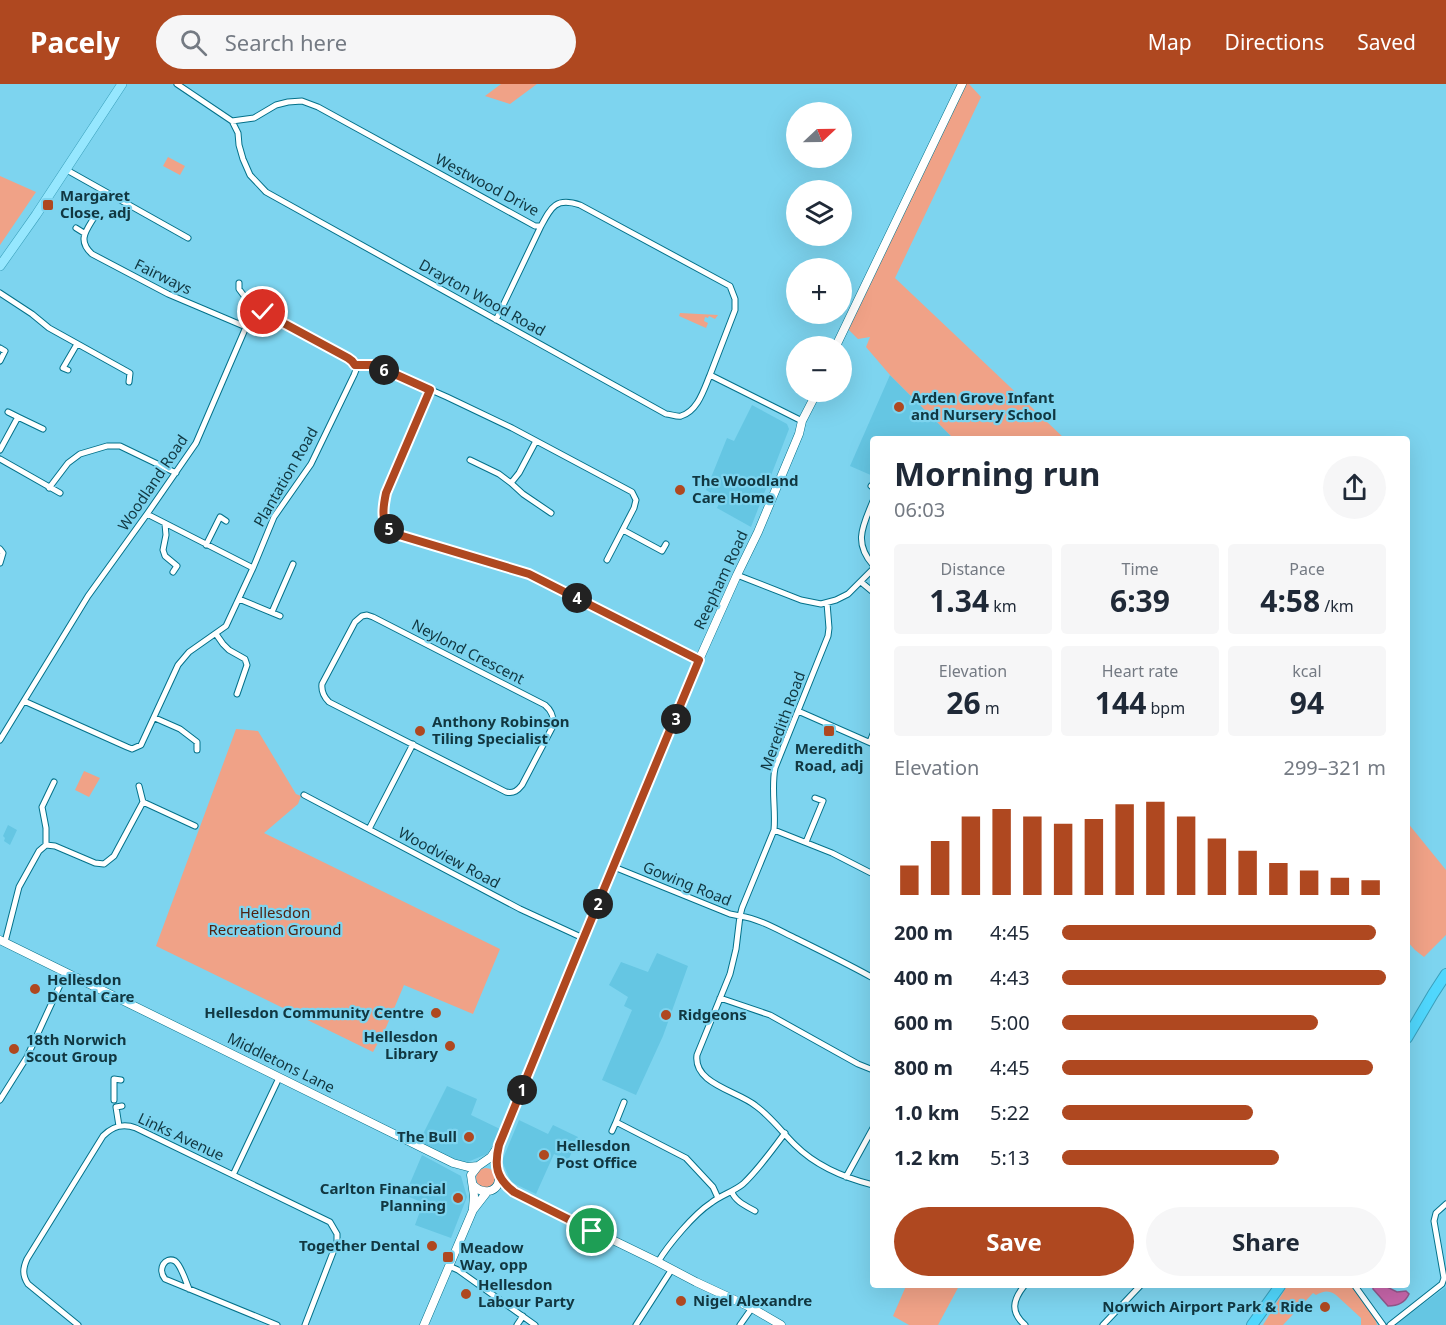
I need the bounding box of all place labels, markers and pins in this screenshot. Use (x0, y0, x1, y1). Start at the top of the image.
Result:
place label: Margaret Close, adj (60, 185, 131, 222)
marker: Margaret Close, adj (41, 198, 55, 212)
pin (237, 286, 288, 337)
pin: 6 (369, 355, 399, 385)
place label: Arden Grove Infant and Nursery School (911, 387, 1056, 424)
marker: Arden Grove Infant and Nursery School (892, 400, 906, 414)
place label: The Woodland Care Home (692, 470, 798, 507)
marker: The Woodland Care Home (673, 483, 687, 497)
pin: 5 (374, 514, 404, 544)
pin: 4 (562, 583, 592, 613)
pin: 3 (661, 704, 691, 734)
place label: Anthony Robinson Tiling Specialist (432, 711, 570, 748)
marker: Anthony Robinson Tiling Specialist (413, 724, 427, 738)
marker: Meredith Road, adj (822, 724, 836, 738)
place label: Meredith Road, adj (795, 738, 863, 775)
pin: 2 (583, 889, 613, 919)
place label: Hellesdon Dental Care (47, 969, 135, 1006)
marker: Hellesdon Dental Care (28, 982, 42, 996)
place label: Hellesdon Community Centre (204, 1002, 424, 1022)
place label: Ridgeons (678, 1004, 747, 1024)
marker: Hellesdon Community Centre (429, 1006, 443, 1020)
marker: Ridgeons (659, 1008, 673, 1022)
place label: Hellesdon Library (364, 1026, 438, 1063)
place label: 18th Norwich Scout Group (26, 1029, 126, 1066)
marker: Hellesdon Library (443, 1039, 457, 1053)
marker: 18th Norwich Scout Group (7, 1042, 21, 1056)
pin: 1 (507, 1075, 537, 1105)
place label: The Bull (397, 1126, 457, 1146)
marker: The Bull (462, 1130, 476, 1144)
place label: Hellesdon Post Office (556, 1135, 637, 1172)
marker: Hellesdon Post Office (537, 1148, 551, 1162)
place label: Carlton Financial Planning (320, 1178, 446, 1215)
marker: Carlton Financial Planning (451, 1191, 465, 1205)
pin (566, 1205, 617, 1256)
place label: Together Dental (299, 1235, 420, 1255)
place label: Meadow Way, opp (460, 1237, 528, 1274)
marker: Together Dental (425, 1239, 439, 1253)
marker: Meadow Way, opp (441, 1250, 455, 1264)
place label: Hellesdon Labour Party (478, 1274, 575, 1311)
marker: Hellesdon Labour Party (459, 1287, 473, 1301)
place label: Nigel Alexandre (693, 1290, 812, 1310)
marker: Nigel Alexandre (674, 1294, 688, 1308)
place label: Norwich Airport Park & Ride (1102, 1296, 1313, 1316)
marker: Norwich Airport Park & Ride (1318, 1300, 1332, 1314)

